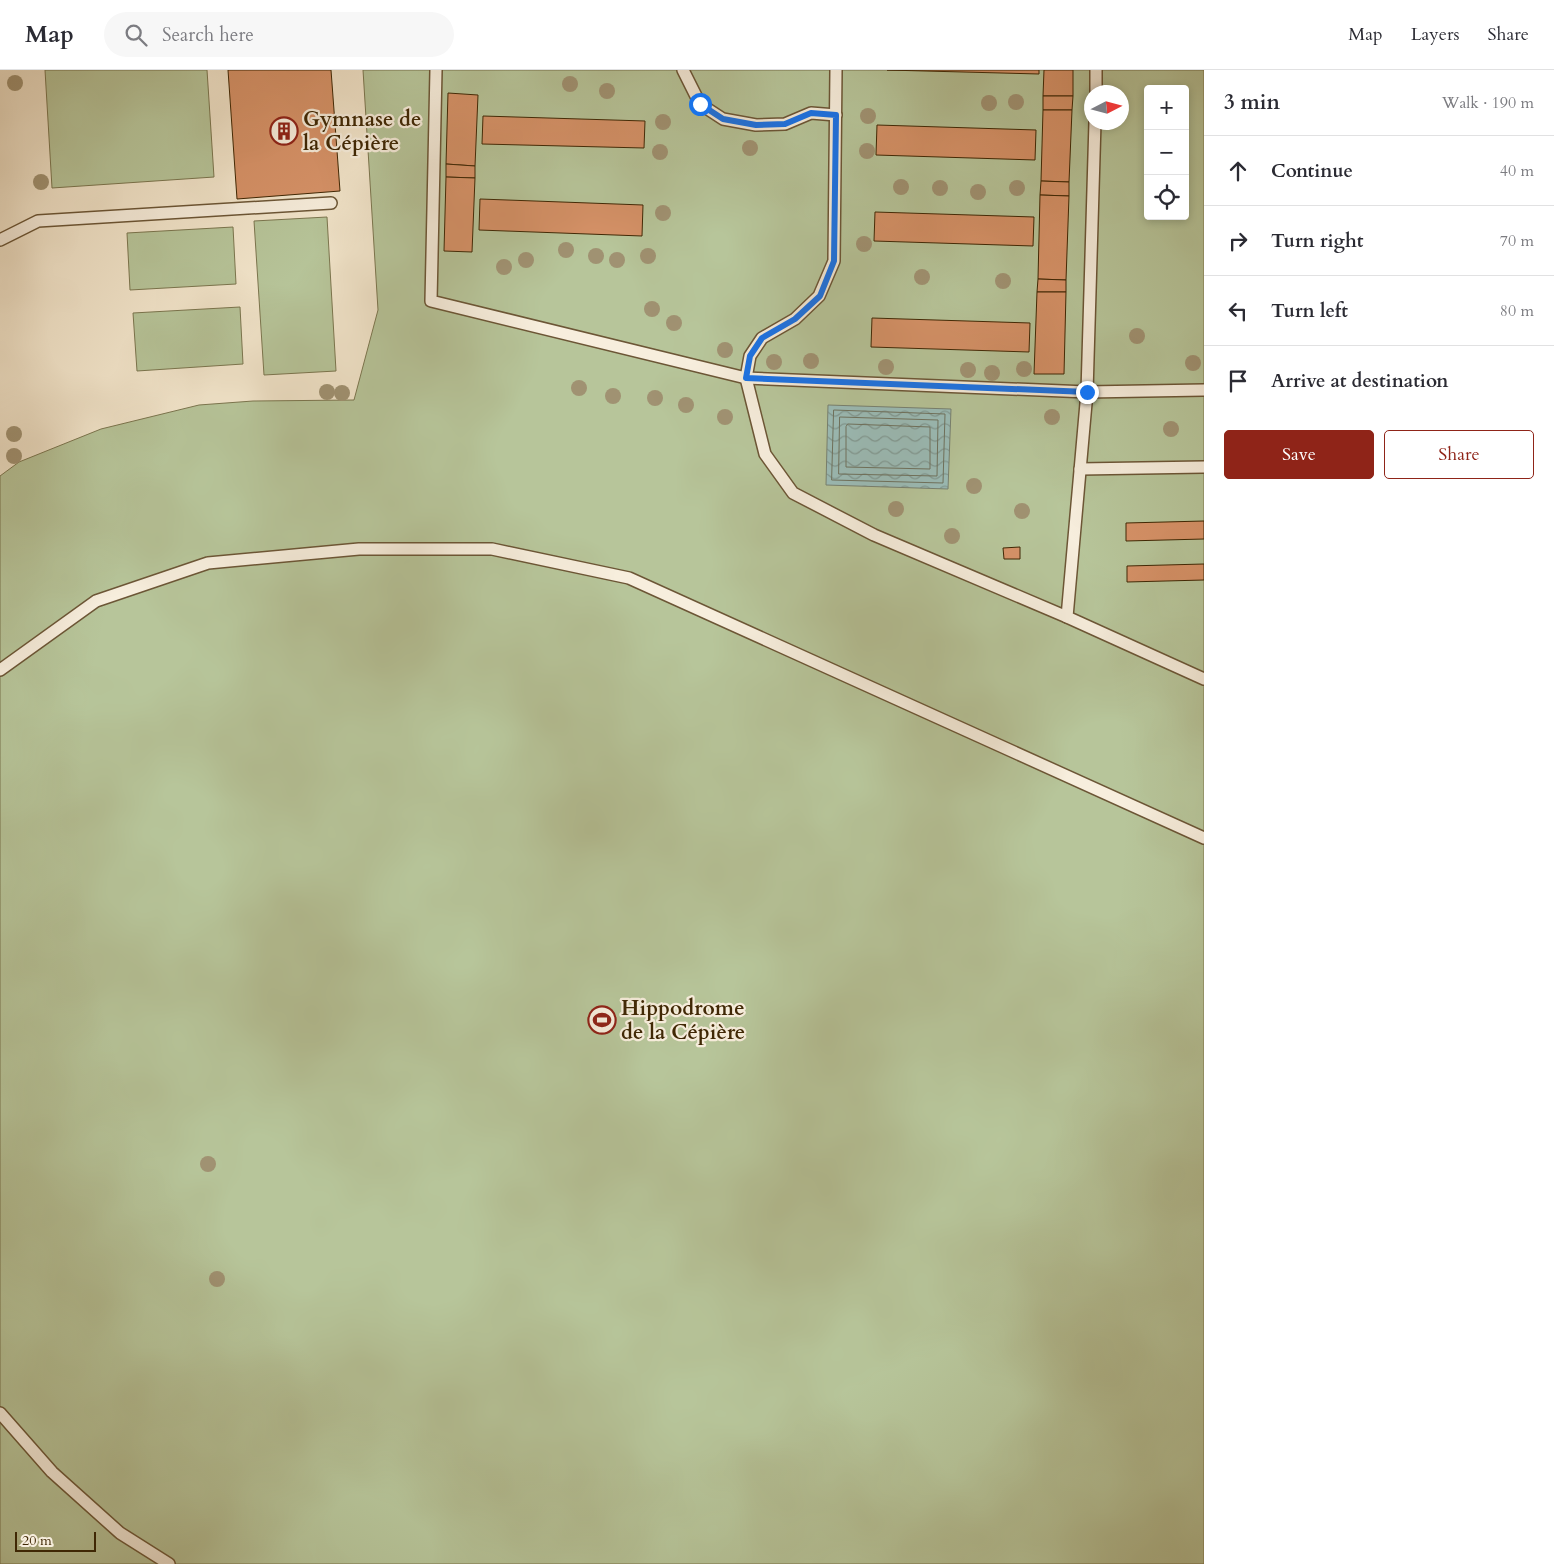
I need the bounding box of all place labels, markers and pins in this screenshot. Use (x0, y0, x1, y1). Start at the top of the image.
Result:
place label: Gymnase de la Cépière (303, 105, 421, 158)
building icon: Gymnase de la Cépière (269, 116, 299, 146)
place label: Hippodrome de la Cépière (621, 994, 745, 1047)
sports icon: Hippodrome de la Cépière (587, 1005, 617, 1035)

